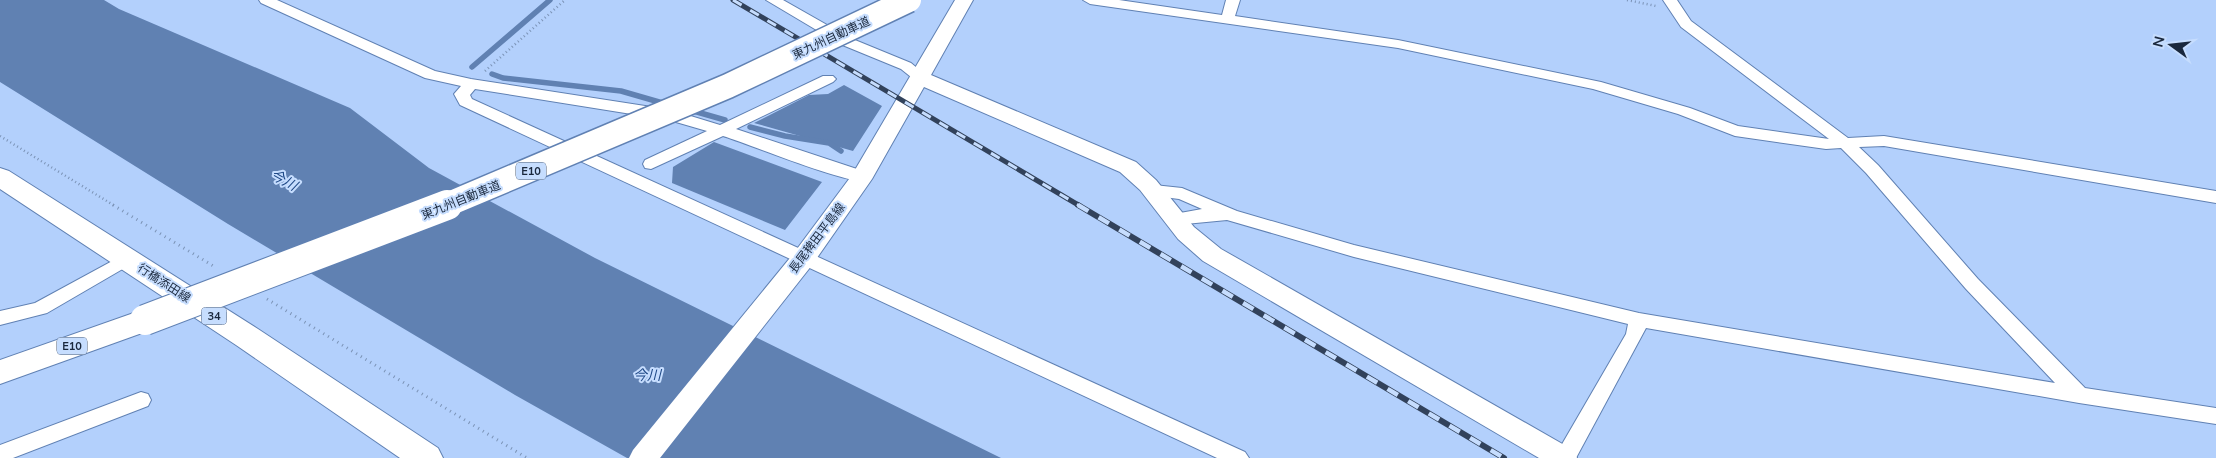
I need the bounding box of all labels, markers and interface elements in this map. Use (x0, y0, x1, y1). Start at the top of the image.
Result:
street label: 東九州自動車道 (790, 13, 872, 62)
north arrow (2146, 20, 2196, 70)
text: N (2148, 34, 2169, 49)
road number: E10 (516, 162, 546, 180)
water label: 今川 (267, 165, 302, 196)
street label: 東九州自動車道 (419, 177, 503, 222)
street label: 長尾稗田平島線 (785, 200, 848, 276)
street label: 行橋添田線 (135, 260, 194, 305)
road number: 34 (202, 308, 226, 324)
road number: E10 (57, 338, 87, 354)
water label: 今川 (633, 366, 663, 384)

